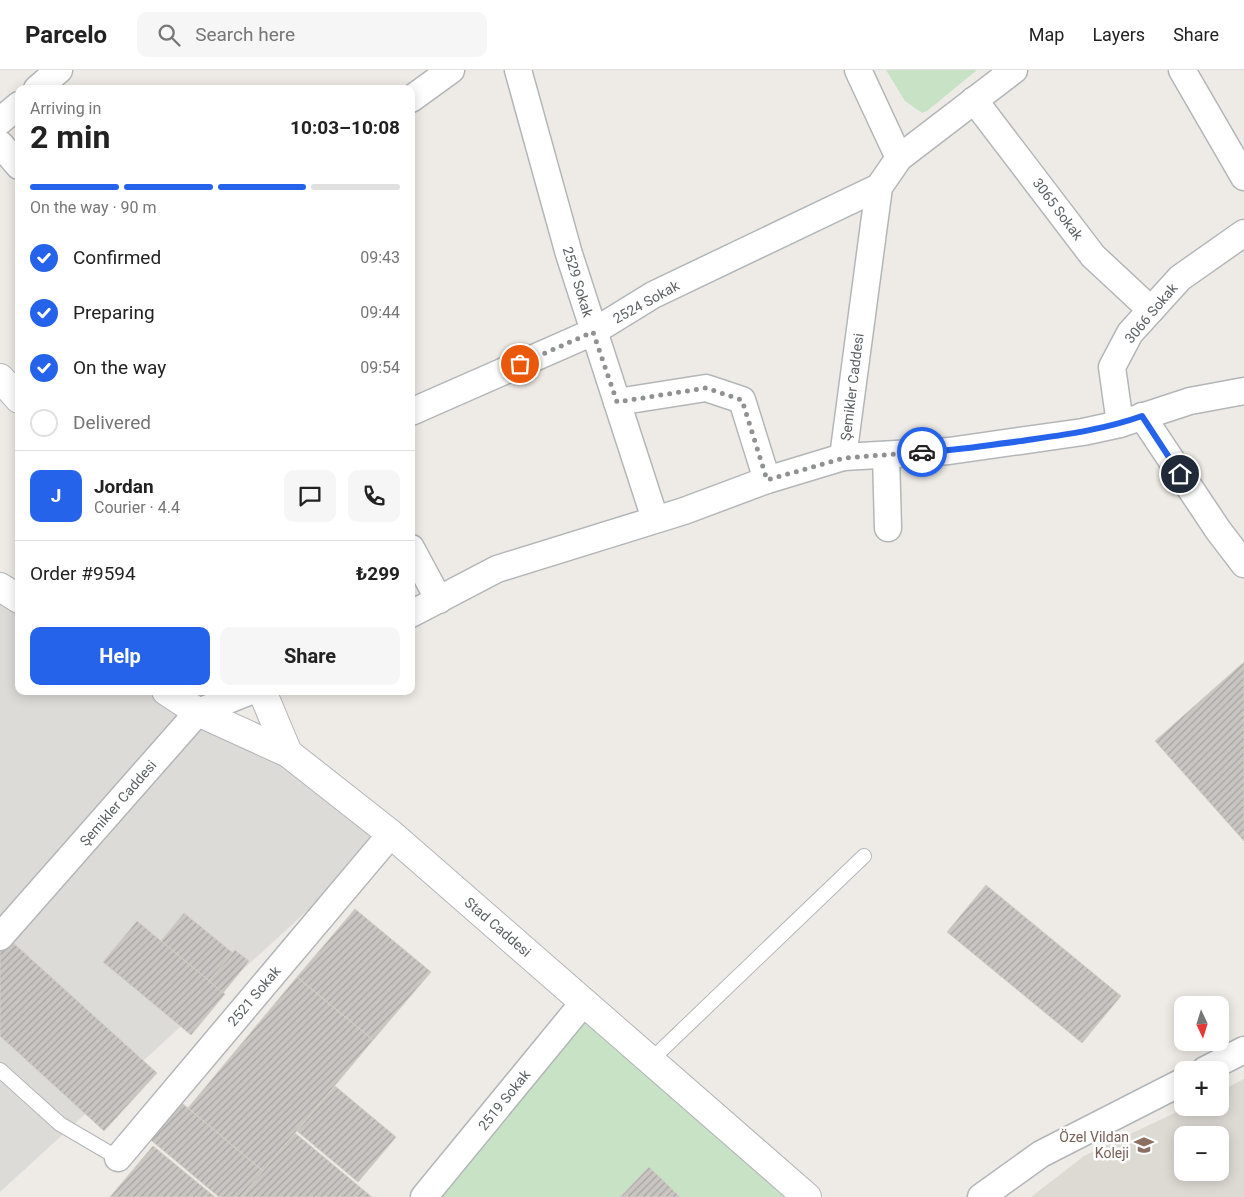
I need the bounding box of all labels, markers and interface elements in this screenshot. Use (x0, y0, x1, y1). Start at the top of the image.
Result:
search box (137, 12, 487, 57)
text: Parcelo (25, 21, 107, 49)
icon: search (155, 21, 183, 49)
text: Search here (195, 23, 295, 46)
text: Map (1029, 24, 1064, 45)
text: Layers (1092, 24, 1145, 45)
text: Share (1173, 24, 1219, 45)
text: Arriving in (30, 99, 101, 118)
text: 10:03–10:08 (290, 116, 400, 139)
text: 2 min (30, 118, 110, 156)
street label: 3065 Sokak (1030, 175, 1087, 244)
text: On the way · 90 m (30, 198, 157, 217)
icon: check (30, 244, 58, 272)
street label: 2529 Sokak (560, 245, 597, 320)
text: Confirmed (73, 246, 161, 269)
text: 09:43 (360, 248, 400, 267)
street label: 2524 Sokak (610, 277, 683, 327)
street label: 3066 Sokak (1121, 279, 1181, 346)
icon: check (30, 299, 58, 327)
text: Preparing (73, 301, 155, 324)
text: 09:44 (360, 303, 400, 322)
street label: Şemikler Caddesi (837, 332, 867, 442)
pin (499, 343, 541, 385)
icon: bag (506, 350, 534, 378)
icon: check (30, 354, 58, 382)
text: On the way (73, 356, 166, 379)
text: 09:54 (360, 358, 400, 377)
text: Delivered (73, 411, 151, 434)
courier (897, 427, 947, 477)
icon: car (908, 438, 936, 466)
pin (1159, 453, 1201, 495)
icon: home (1166, 460, 1194, 488)
button: chat (284, 470, 336, 522)
button: phone (348, 470, 400, 522)
text: Jordan (94, 475, 154, 498)
text: J (51, 484, 61, 507)
text: Courier · 4.4 (94, 498, 180, 517)
text: Order #9594 (30, 562, 136, 585)
text: ₺299 (356, 562, 400, 585)
button: Help (30, 627, 210, 685)
button: Share (220, 627, 400, 685)
street label: Şemikler Caddesi (76, 757, 160, 849)
street label: Stad Caddesi (462, 894, 534, 960)
street label: 2521 Sokak (224, 962, 284, 1029)
north arrow (1174, 996, 1229, 1051)
map controls (1174, 996, 1229, 1181)
button: + (1174, 1061, 1229, 1116)
street label: 2519 Sokak (475, 1066, 534, 1133)
button: − (1174, 1126, 1229, 1181)
place label: Özel Vildan Koleji (1059, 1129, 1129, 1161)
school or university icon: Özel Vildan Koleji (1133, 1134, 1155, 1156)

